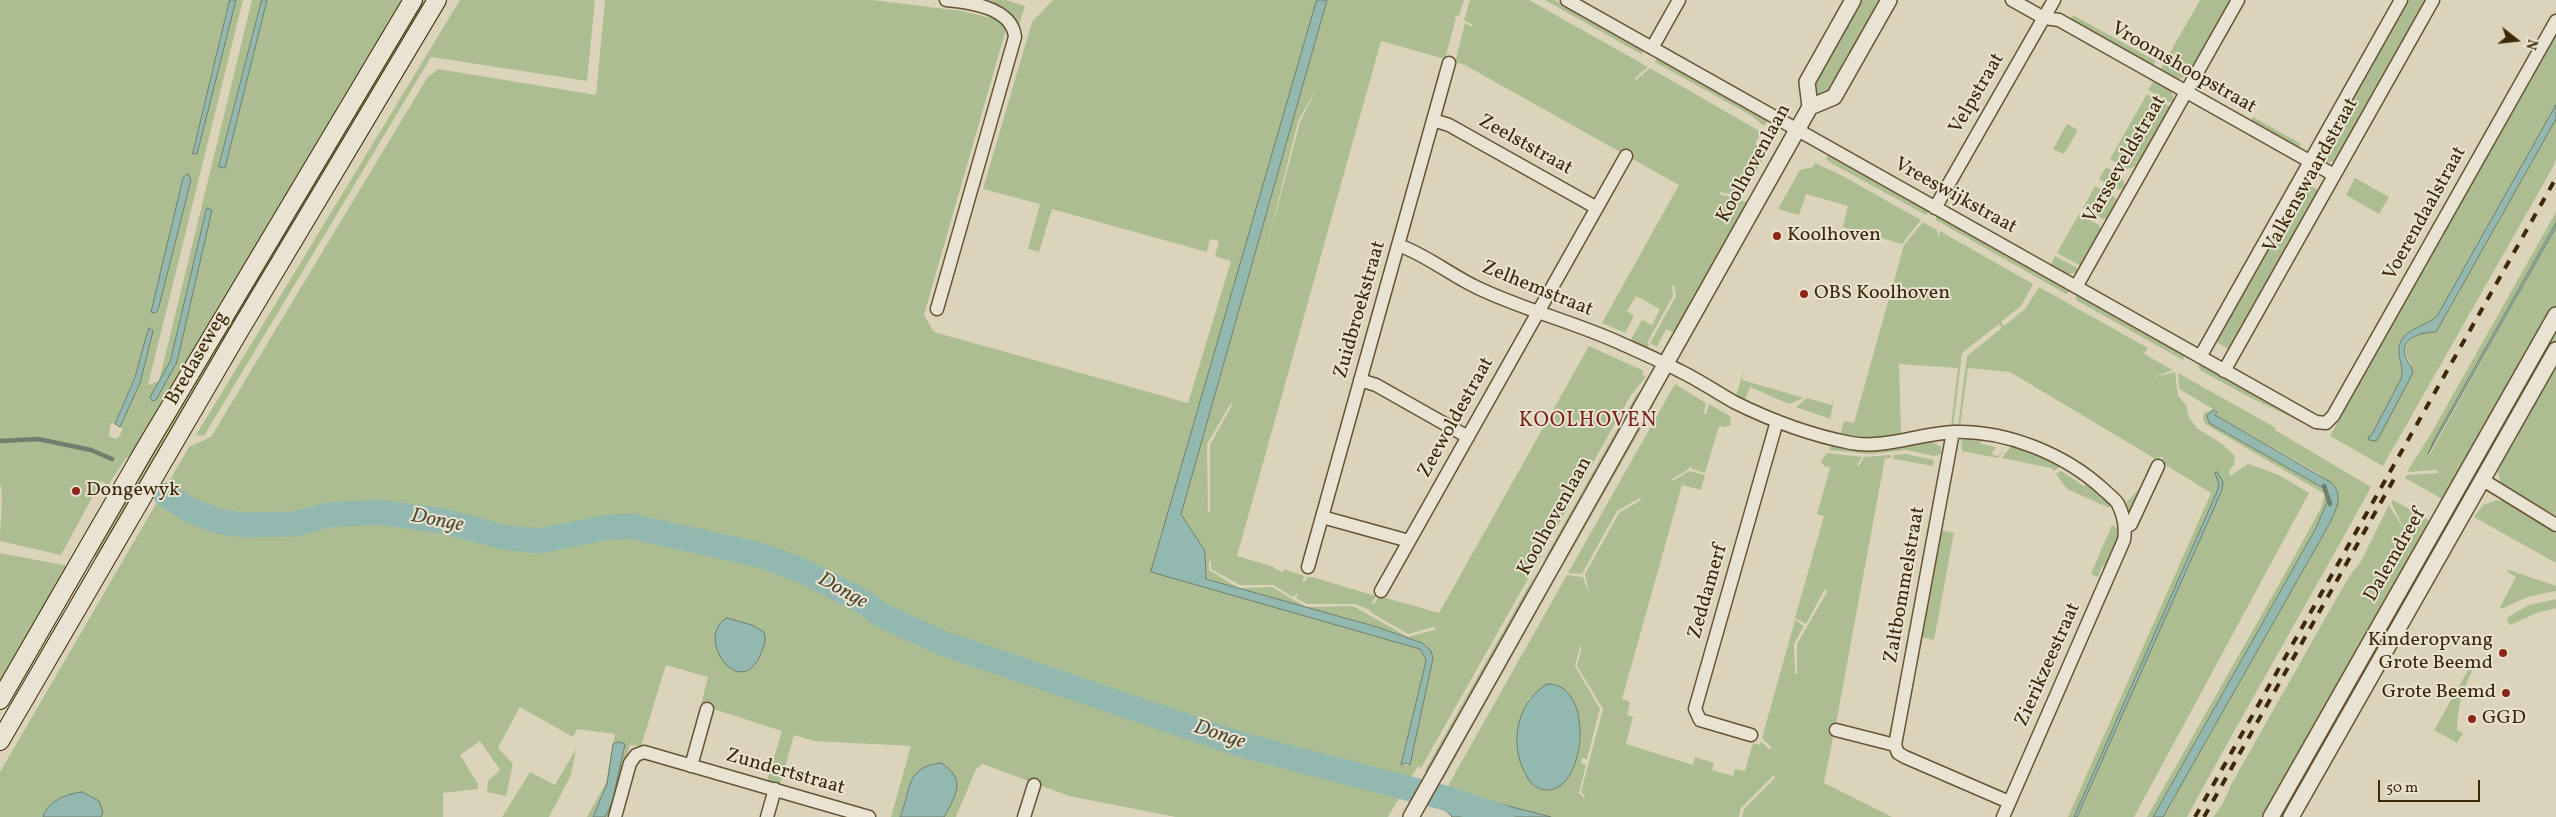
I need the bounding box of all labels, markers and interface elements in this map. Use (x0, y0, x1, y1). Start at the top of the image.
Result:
north arrow (2491, 15, 2541, 65)
street label: Vroomshoopstraat (2106, 18, 2260, 120)
text: N (2520, 37, 2541, 52)
street label: Velpstraat (1945, 49, 2011, 139)
street label: Varsseveldstraat (2080, 91, 2172, 229)
street label: Valkenswaardstraat (2259, 94, 2365, 258)
street label: Koolhovenlaan (1713, 101, 1797, 227)
street label: Zeelststraat (1474, 110, 1576, 182)
street label: Voerendaalstraat (2379, 143, 2473, 285)
street label: Vreeswijkstraat (1890, 153, 2020, 241)
place label: Koolhoven (1787, 224, 1881, 248)
marker: Koolhoven (1771, 230, 1783, 242)
street label: Zuidbroekstraat (1330, 238, 1392, 382)
street label: Zelhemstraat (1478, 257, 1596, 323)
place label: OBS Koolhoven (1814, 282, 1950, 306)
marker: OBS Koolhoven (1798, 288, 1810, 300)
street label: Bredaseweg (162, 308, 234, 410)
street label: Zeewoldestraat (1414, 353, 1500, 483)
district label: KOOLHOVEN (1518, 409, 1658, 435)
street label: Koolhovenlaan (1514, 454, 1598, 580)
place label: Dongewyk (86, 479, 180, 503)
marker: Dongewyk (70, 485, 82, 497)
water label: Donge (409, 505, 465, 539)
street label: Zaltbommelstraat (1880, 505, 1932, 665)
street label: Dalemdreef (2360, 505, 2432, 607)
street label: Zeddamerf (1684, 542, 1734, 642)
water label: Donge (813, 568, 871, 616)
street label: Zierikzeestraat (2011, 599, 2087, 731)
place label: Kinderopvang Grote Beemd (2368, 629, 2493, 676)
marker: Kinderopvang Grote Beemd (2497, 647, 2509, 659)
place label: Grote Beemd (2382, 681, 2496, 705)
marker: Grote Beemd (2500, 687, 2512, 699)
place label: GGD (2482, 707, 2526, 731)
marker: GGD (2466, 713, 2478, 725)
water label: Donge (1190, 716, 1248, 756)
street label: Zundertstraat (723, 745, 847, 801)
scale bar (2381, 770, 2484, 802)
text: 50 m (2386, 778, 2418, 799)

